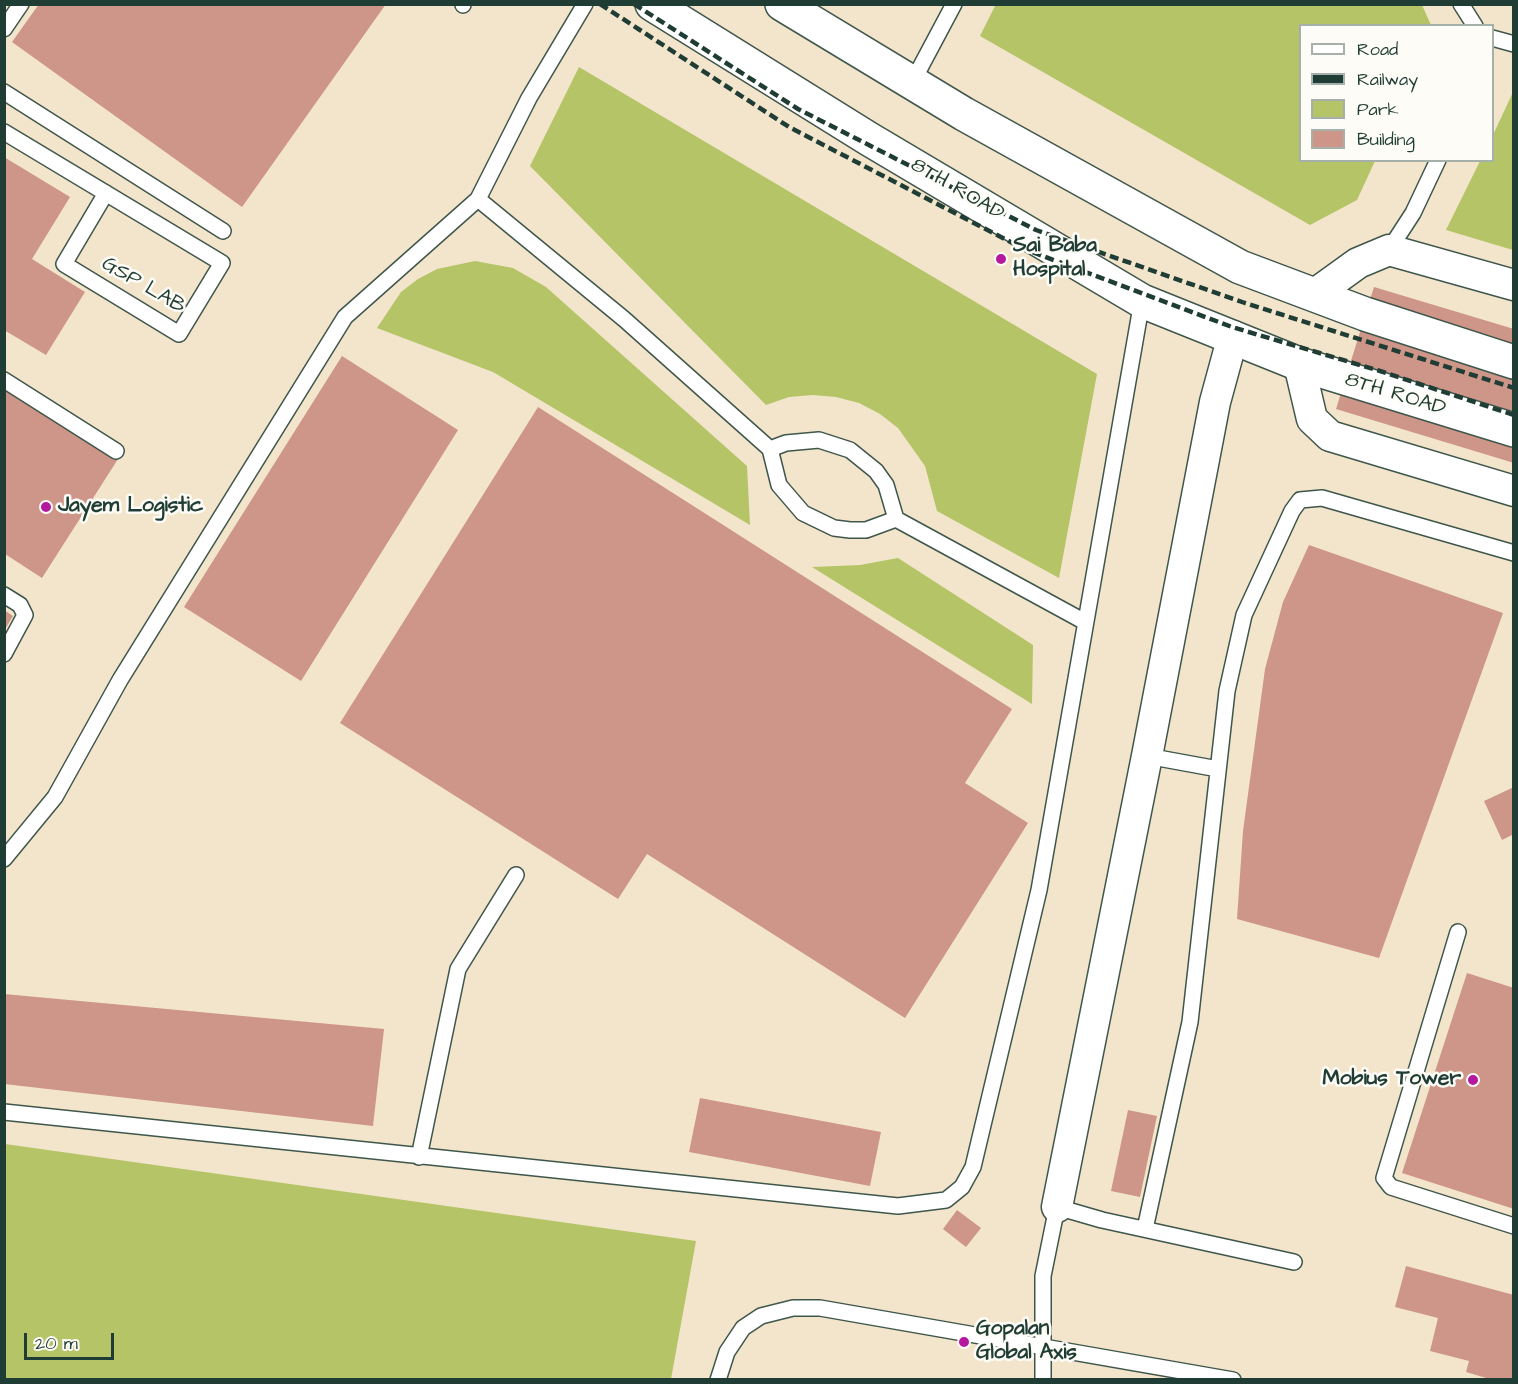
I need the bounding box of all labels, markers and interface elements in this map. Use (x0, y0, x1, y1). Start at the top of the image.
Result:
legend (1299, 24, 1494, 162)
text: Road (1357, 37, 1398, 62)
text: Railway (1357, 67, 1418, 92)
text: Park (1357, 97, 1399, 122)
text: Building (1357, 127, 1415, 152)
street label: 8TH ROAD (906, 153, 1008, 227)
place label: Sai Baba Hospital (1013, 234, 1097, 284)
street label: GSP LAB (97, 252, 189, 320)
marker: Sai Baba Hospital (994, 252, 1008, 266)
street label: 8TH ROAD (1342, 368, 1448, 422)
place label: Jayem Logistic (58, 494, 203, 520)
marker: Jayem Logistic (39, 500, 53, 514)
place label: Mobius Tower (1322, 1067, 1461, 1093)
marker: Mobius Tower (1466, 1073, 1480, 1087)
place label: Gopalan Global Axis (976, 1317, 1077, 1367)
scale bar (27, 1321, 117, 1359)
text: 20 m (35, 1331, 78, 1356)
marker: Gopalan Global Axis (957, 1335, 971, 1349)

